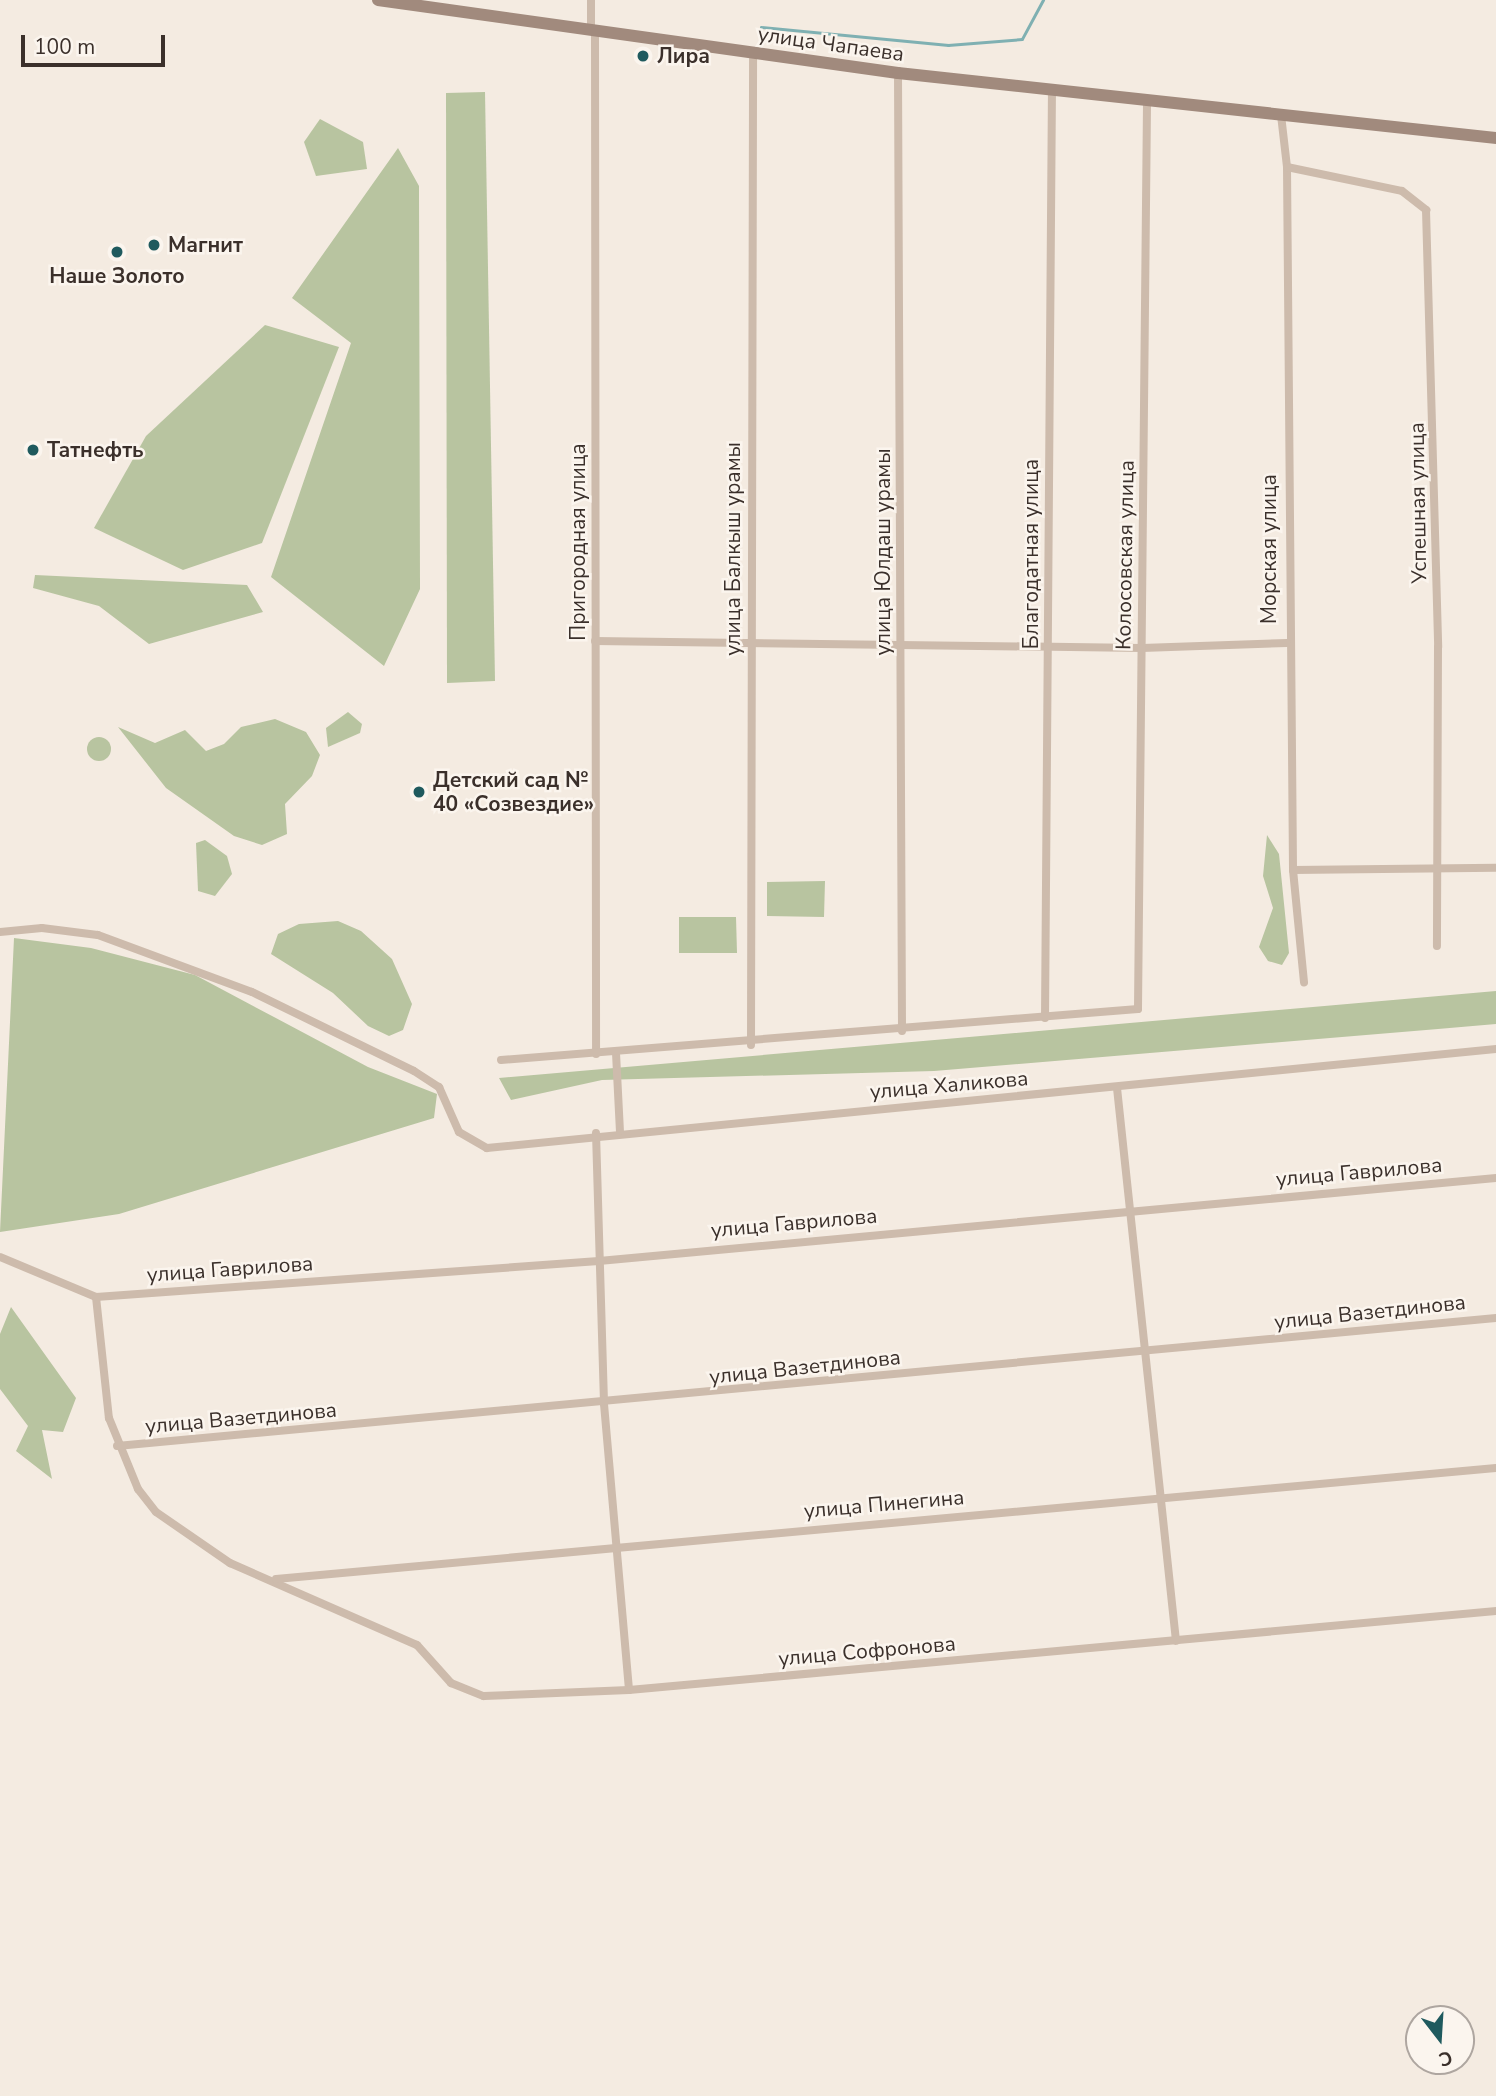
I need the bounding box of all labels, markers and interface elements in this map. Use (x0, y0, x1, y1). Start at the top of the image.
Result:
scale bar (24, 21, 168, 65)
street label: улица Чапаева (756, 21, 906, 67)
text: 100 m (34, 33, 95, 61)
place label: Лира (657, 43, 710, 69)
marker: Лира (635, 48, 651, 64)
place label: Магнит (168, 232, 243, 258)
marker: Магнит (146, 237, 162, 253)
marker: Наше Золото (109, 244, 125, 260)
place label: Наше Золото (49, 263, 185, 289)
street label: Успешная улица (1404, 422, 1432, 584)
place label: Татнефть (47, 437, 144, 463)
marker: Татнефть (25, 442, 41, 458)
street label: улица Балкыш урамы (720, 442, 746, 656)
street label: Пригородная улица (565, 443, 591, 641)
street label: улица Юлдаш урамы (870, 449, 896, 655)
street label: Благодатная улица (1018, 459, 1044, 649)
street label: Колосовская улица (1111, 460, 1139, 650)
street label: Морская улица (1256, 474, 1282, 624)
place label: Детский сад № 40 «Созвездие» (433, 767, 594, 817)
marker: Детский сад № 40 «Созвездие» (411, 784, 427, 800)
street label: улица Халикова (869, 1066, 1029, 1104)
street label: улица Гаврилова (1275, 1152, 1443, 1192)
street label: улица Гаврилова (710, 1203, 878, 1243)
street label: улица Гаврилова (146, 1251, 314, 1287)
street label: улица Вазетдинова (1273, 1289, 1467, 1335)
street label: улица Вазетдинова (708, 1344, 902, 1390)
street label: улица Вазетдинова (144, 1397, 338, 1439)
street label: улица Пинегина (803, 1484, 965, 1524)
street label: улица Софронова (777, 1631, 957, 1671)
north arrow (1405, 2005, 1475, 2075)
text: С (1436, 2044, 1456, 2072)

